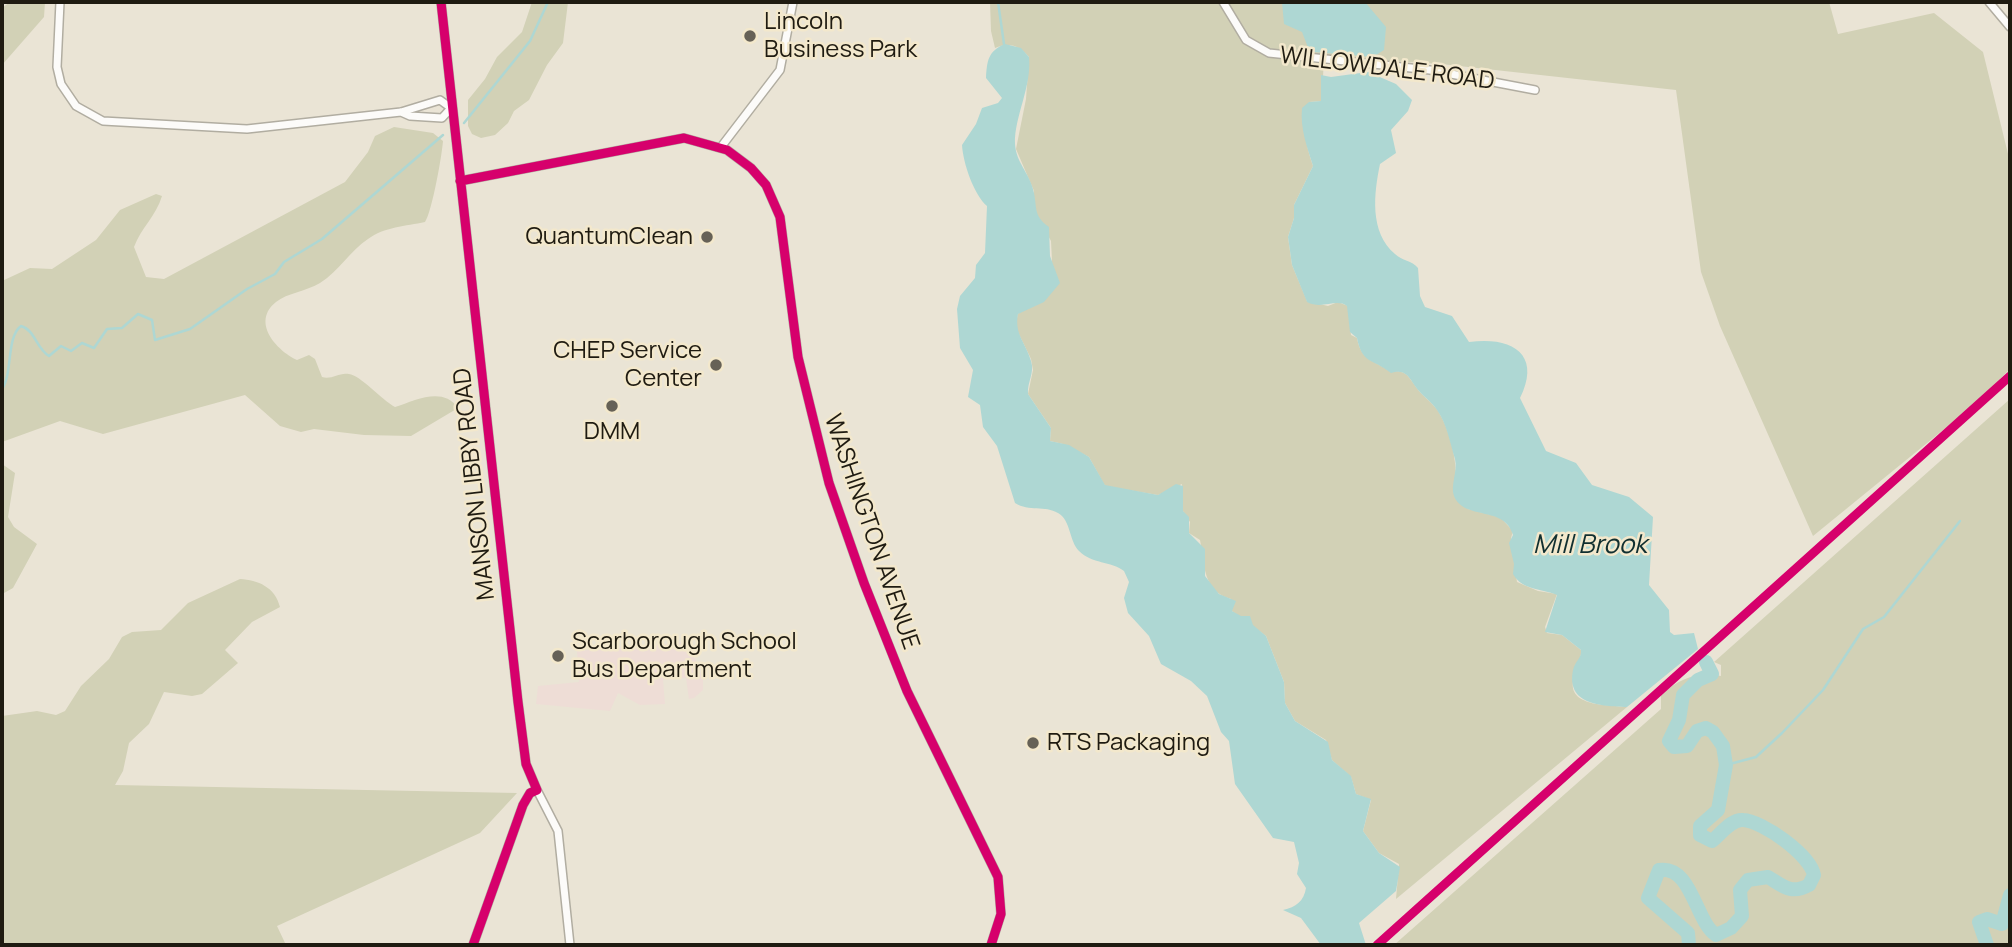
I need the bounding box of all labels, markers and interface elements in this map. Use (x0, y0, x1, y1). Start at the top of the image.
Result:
place label: Lincoln Business Park (764, 8, 917, 64)
marker: Lincoln Business Park (742, 28, 758, 44)
street label: WILLOWDALE ROAD (1278, 42, 1496, 96)
place label: QuantumClean (525, 223, 693, 251)
marker: QuantumClean (699, 229, 715, 245)
place label: CHEP Service Center (553, 337, 702, 393)
marker: CHEP Service Center (708, 357, 724, 373)
street label: MANSON LIBBY ROAD (448, 367, 502, 601)
marker: DMM (604, 398, 620, 414)
street label: WASHINGTON AVENUE (817, 411, 925, 653)
place label: DMM (584, 418, 640, 446)
water label: Mill Brook (1533, 530, 1647, 562)
place label: Scarborough School Bus Department (572, 628, 797, 684)
marker: Scarborough School Bus Department (550, 648, 566, 664)
place label: RTS Packaging (1047, 729, 1210, 757)
marker: RTS Packaging (1025, 735, 1041, 751)

